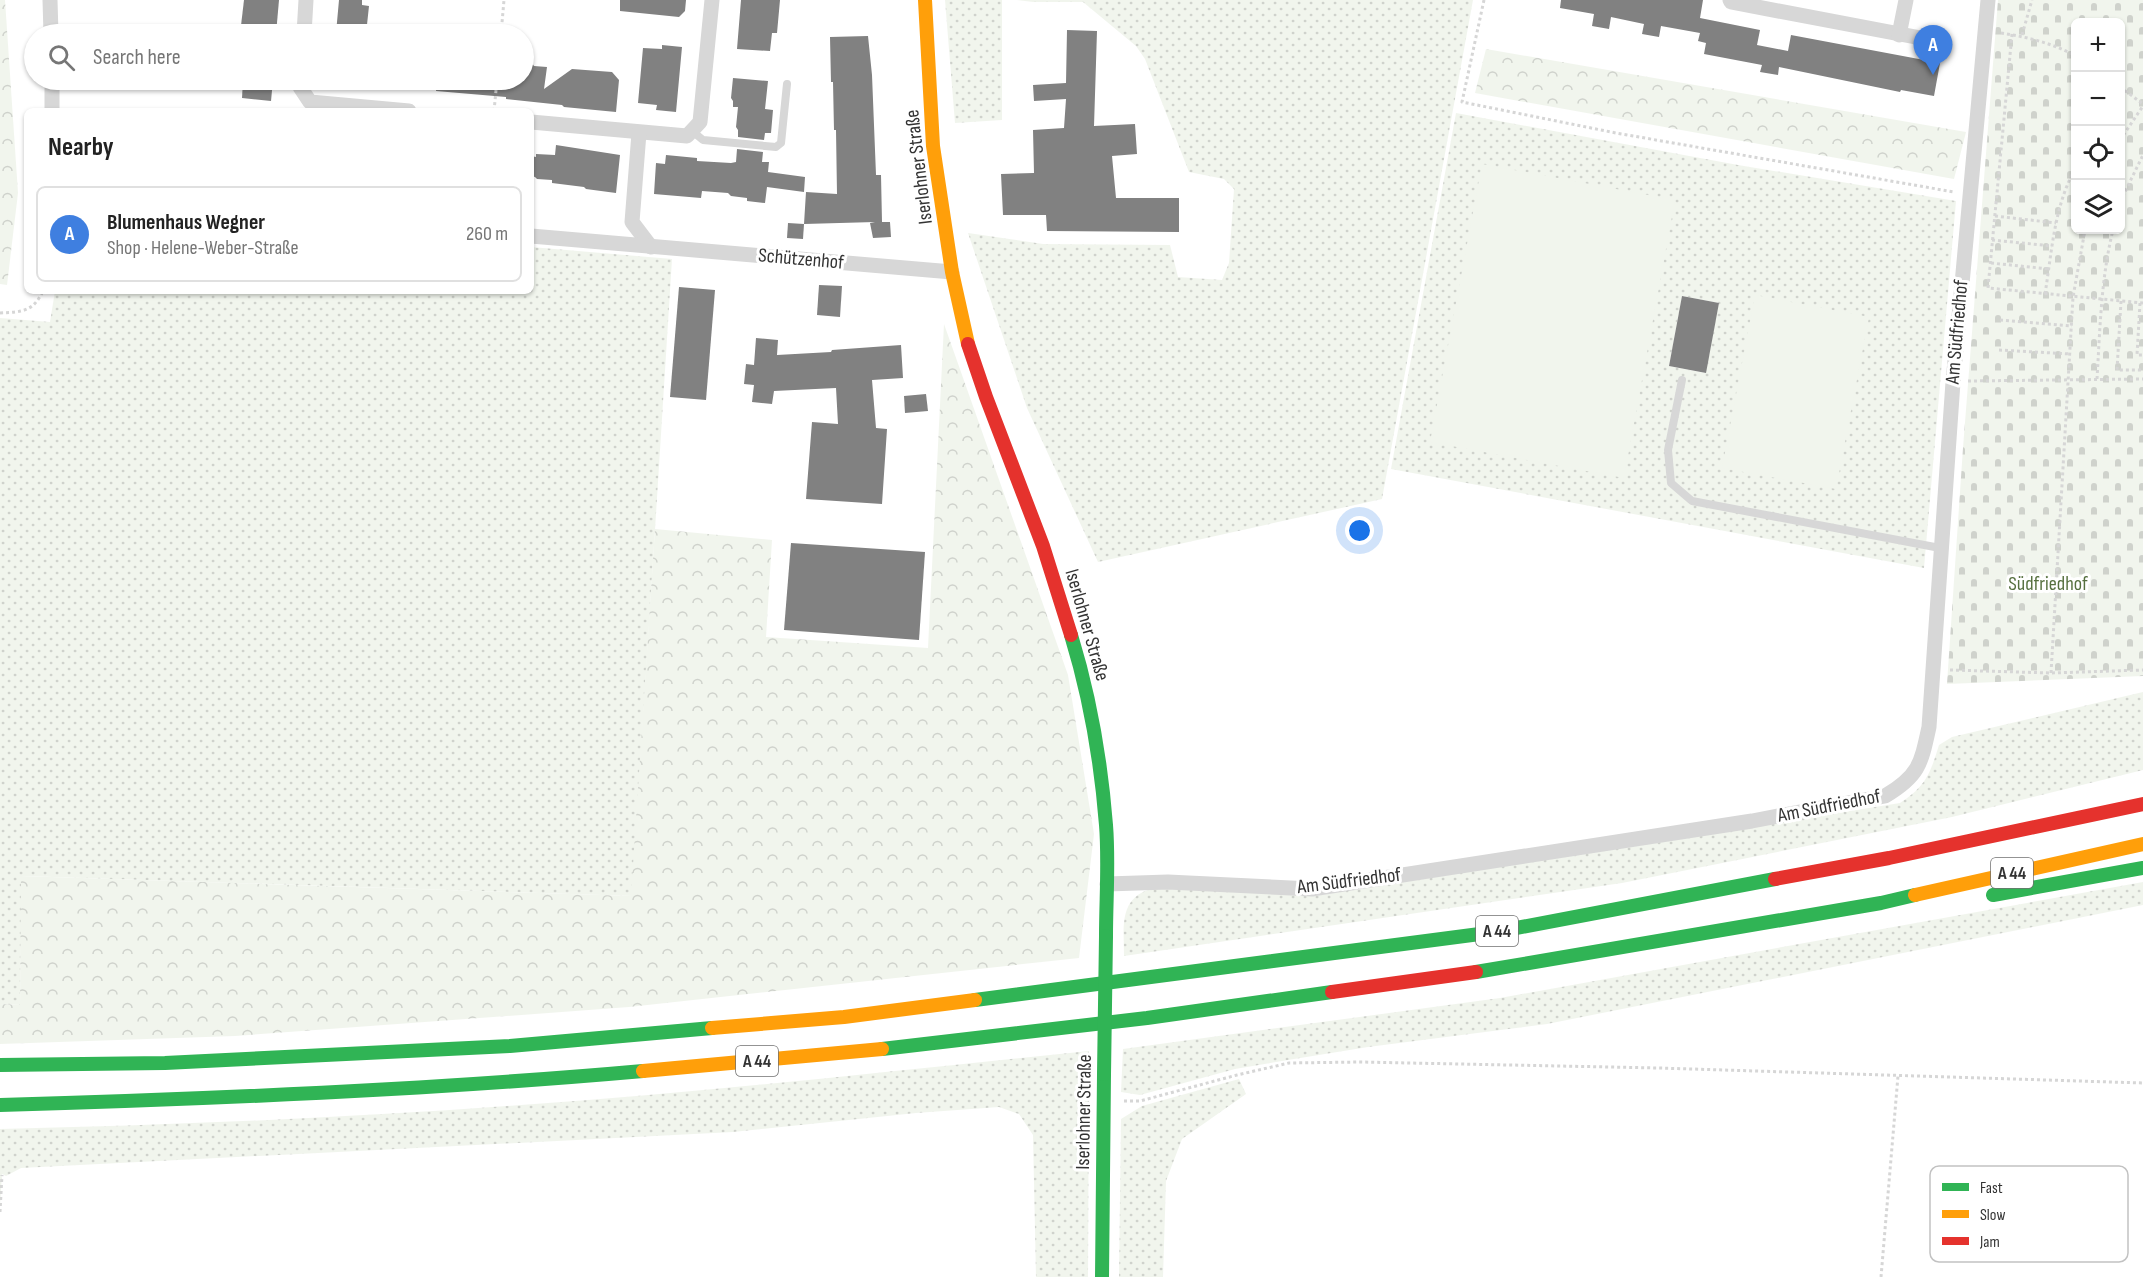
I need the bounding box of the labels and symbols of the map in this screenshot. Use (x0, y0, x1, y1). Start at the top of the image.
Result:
pin: A (1914, 26, 1952, 75)
street label: Iserlohner Straße (900, 108, 938, 226)
street label: Schützenhof (757, 243, 845, 275)
street label: Am Südfriedhof (1940, 279, 1974, 386)
your location (1345, 516, 1374, 545)
street label: Iserlohner Straße (1060, 566, 1114, 684)
park label: Südfriedhof (2008, 572, 2088, 596)
street label: Am Südfriedhof (1774, 784, 1883, 828)
road number: A 44 (1991, 858, 2033, 888)
street label: Am Südfriedhof (1295, 863, 1403, 899)
road number: A 44 (1476, 916, 1518, 946)
road number: A 44 (736, 1046, 778, 1076)
street label: Iserlohner Straße (1071, 1054, 1097, 1170)
legend (1930, 1166, 2128, 1262)
text: Fast (1980, 1179, 2003, 1198)
text: Slow (1980, 1206, 2005, 1225)
text: Jam (1979, 1233, 2000, 1252)

